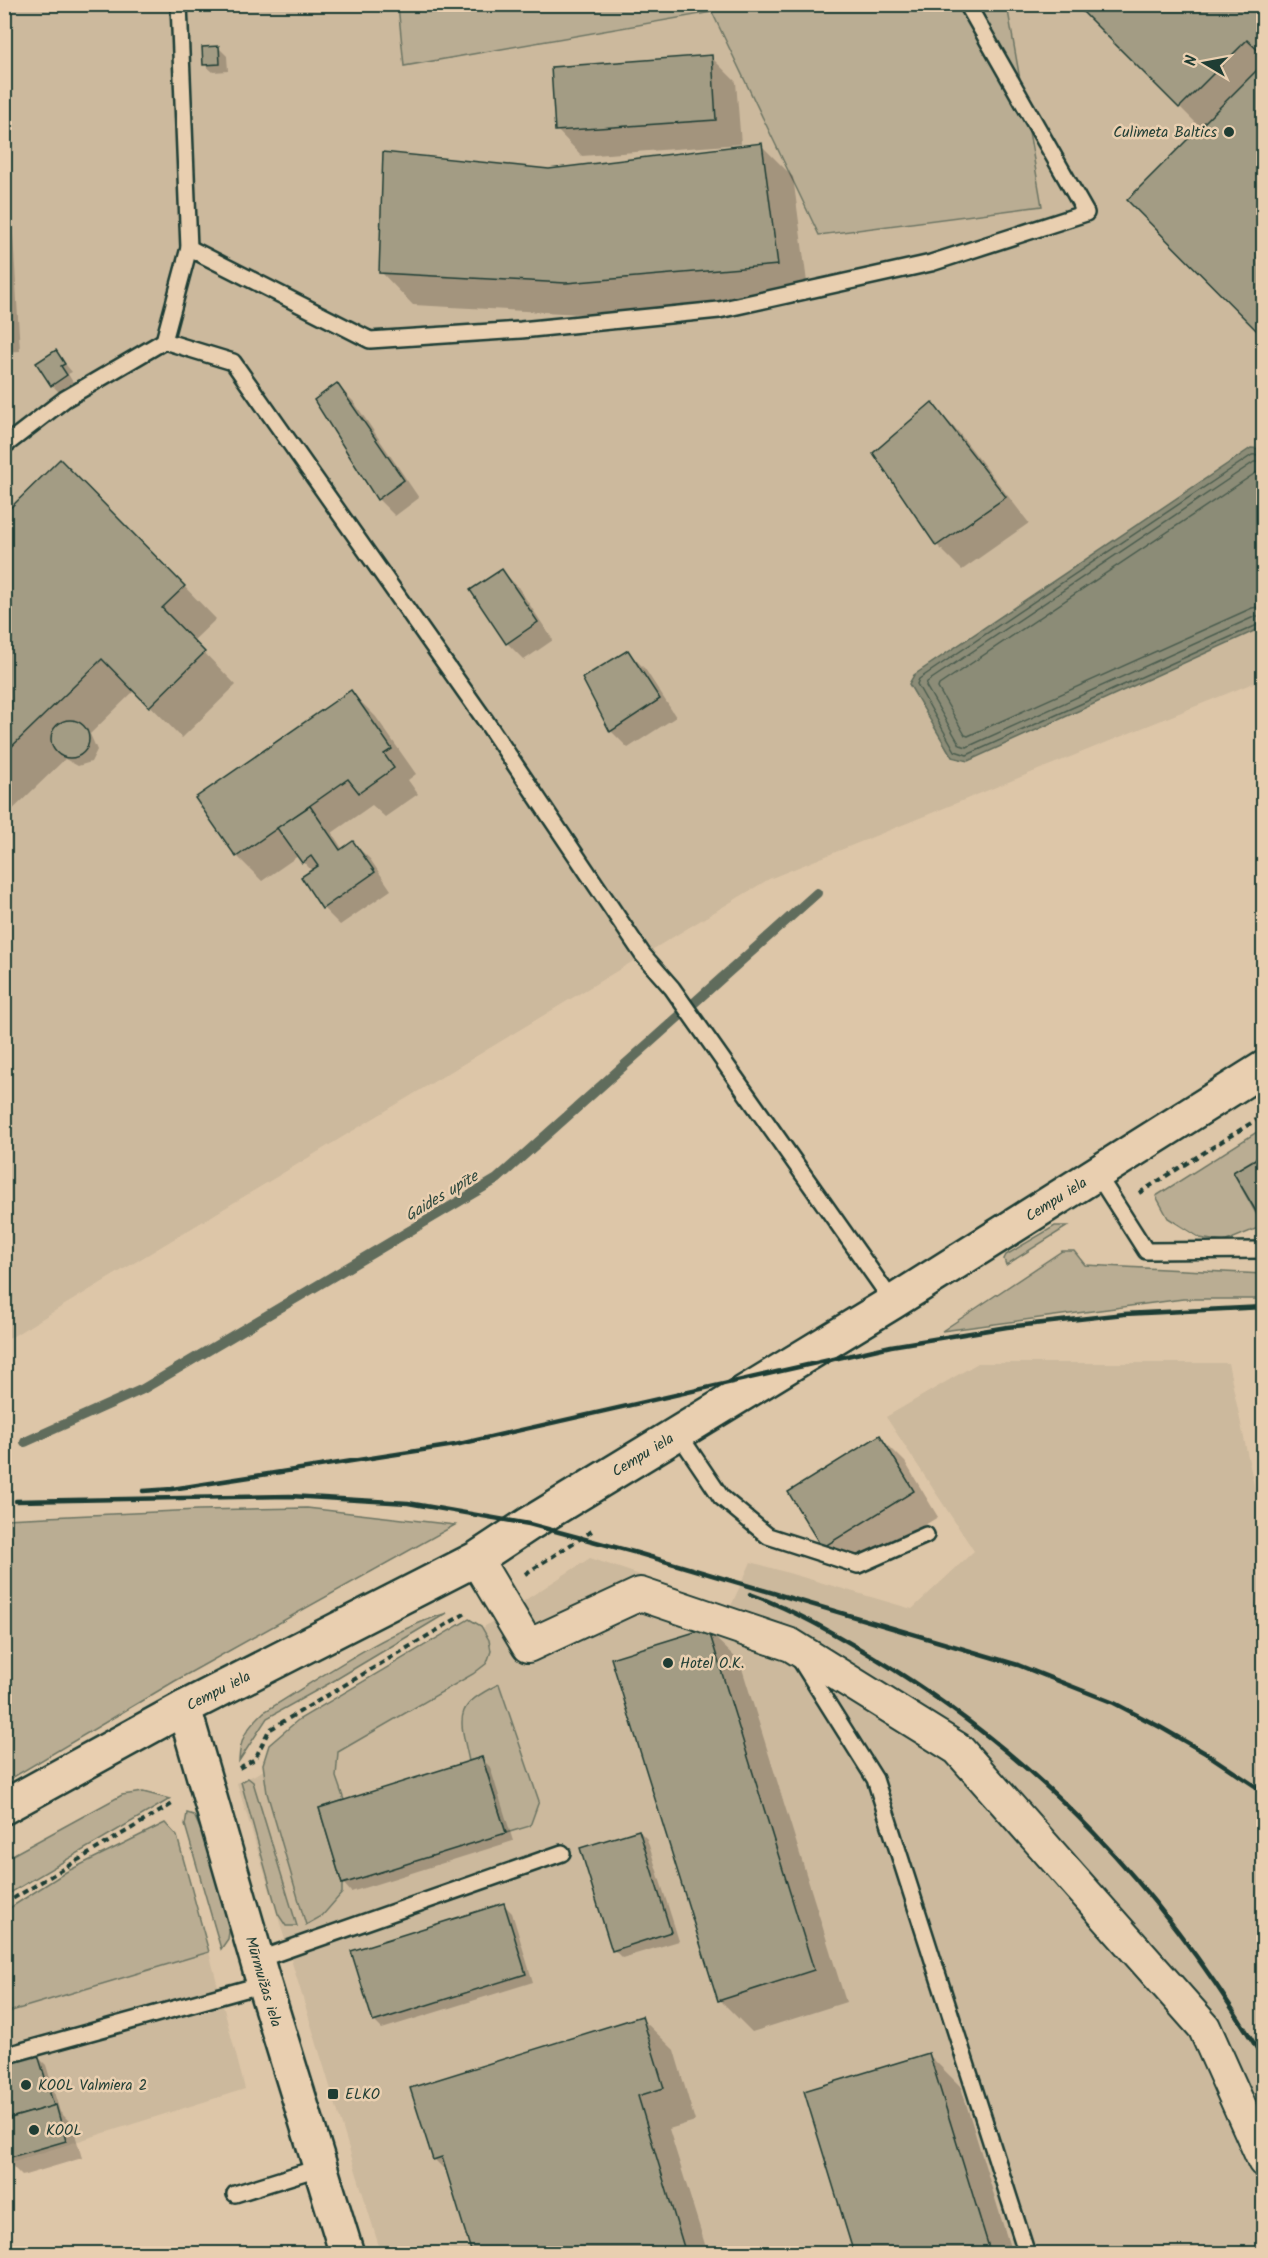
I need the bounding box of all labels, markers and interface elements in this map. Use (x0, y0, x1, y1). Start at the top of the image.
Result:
north arrow (1175, 33, 1235, 93)
text: N (1179, 54, 1205, 68)
place label: Culimeta Baltics (1113, 121, 1218, 145)
marker: Culimeta Baltics (1222, 125, 1236, 139)
water label: Gaides upīte (400, 1164, 485, 1228)
street label: Cempu iela (1021, 1171, 1092, 1229)
street label: Cempu iela (607, 1427, 679, 1484)
place label: Hotel O.K. (680, 1652, 744, 1676)
marker: Hotel O.K. (661, 1656, 675, 1670)
street label: Cempu iela (183, 1665, 255, 1718)
street label: Mūrmuižas iela (238, 1934, 288, 2030)
place label: KOOL Valmiera 2 (38, 2074, 147, 2098)
marker: KOOL Valmiera 2 (19, 2078, 33, 2092)
place label: ELKO (345, 2083, 380, 2107)
marker: ELKO (326, 2087, 340, 2101)
place label: KOOL (46, 2119, 81, 2143)
marker: KOOL (27, 2123, 41, 2137)

